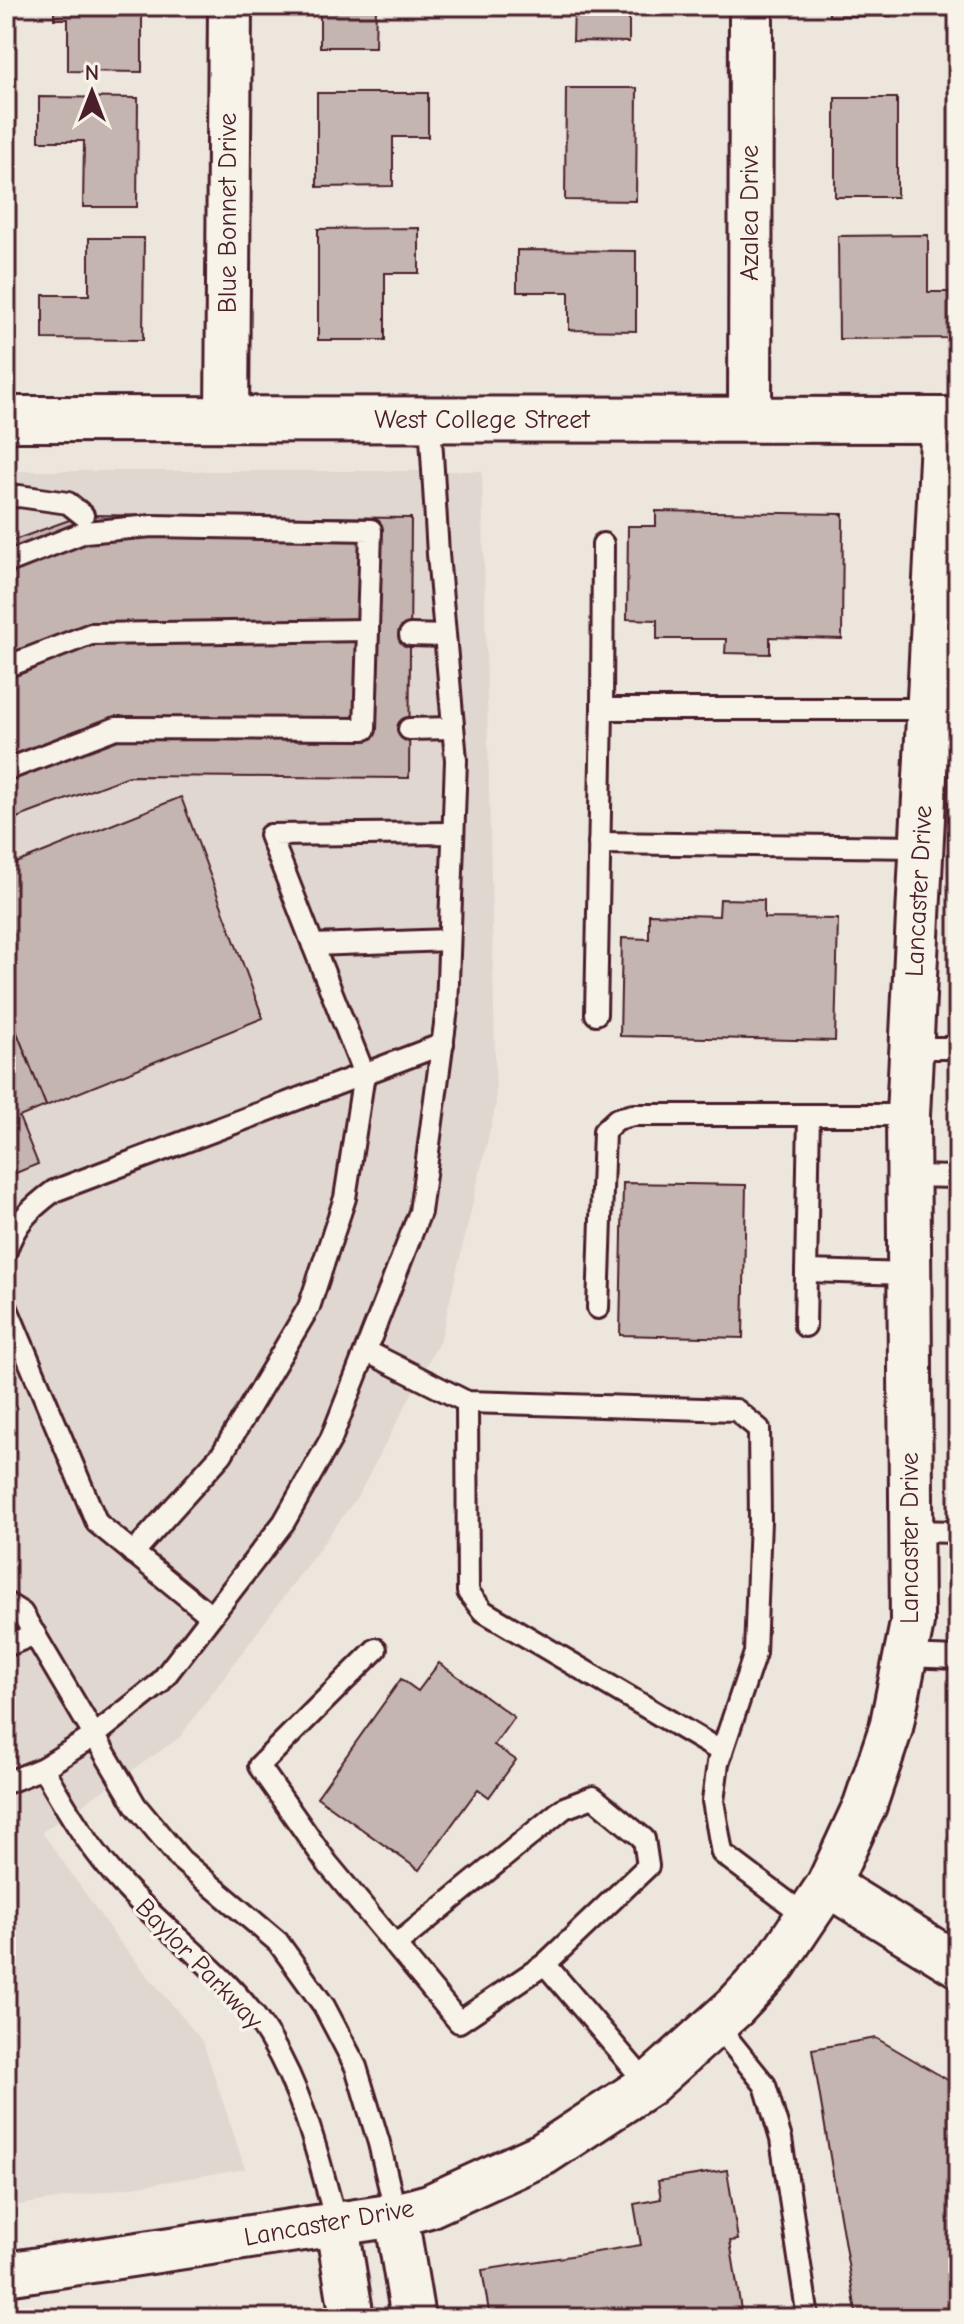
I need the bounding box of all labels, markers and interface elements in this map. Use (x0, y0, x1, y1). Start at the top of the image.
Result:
north arrow (52, 52, 132, 132)
text: N (85, 60, 99, 86)
street label: Blue Bonnet Drive (213, 113, 243, 313)
street label: Azalea Drive (735, 145, 765, 281)
street label: West College Street (374, 405, 591, 435)
street label: Lancaster Drive (900, 804, 938, 978)
street label: Lancaster Drive (895, 1452, 925, 1624)
street label: Baylor Parkway (129, 1893, 269, 2036)
street label: Lancaster Drive (242, 2193, 416, 2253)

